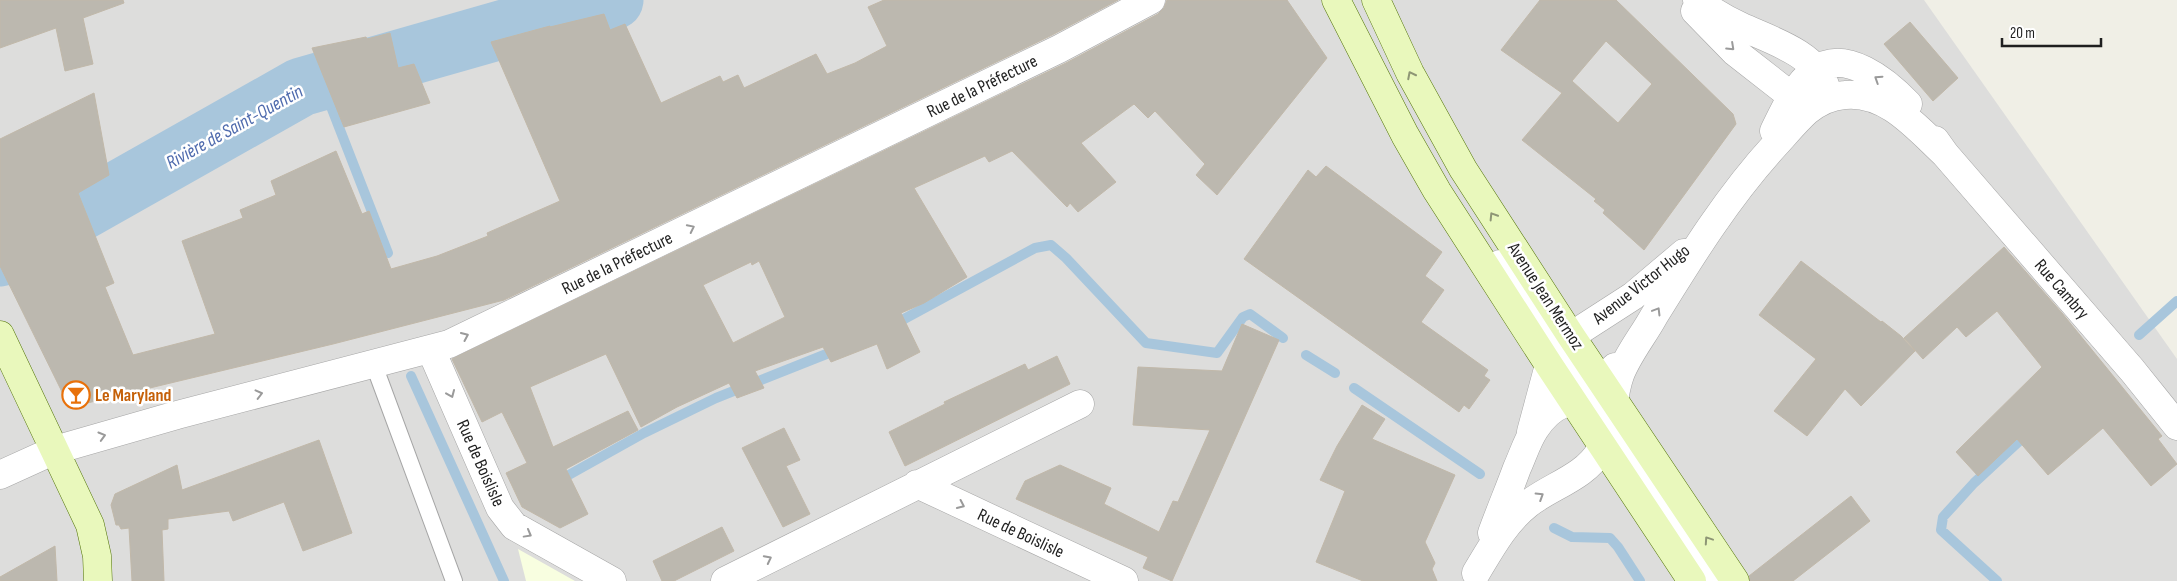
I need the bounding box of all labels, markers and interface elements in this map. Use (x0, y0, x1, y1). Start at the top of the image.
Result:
scale bar (2002, 15, 2101, 47)
text: 20 m (2010, 24, 2035, 43)
one-way arrow (1725, 41, 1734, 50)
street label: Rue de la Préfecture (923, 51, 1041, 122)
one-way arrow (1407, 71, 1417, 80)
one-way arrow (1875, 76, 1884, 85)
water label: Rivière de Saint-Quentin (162, 80, 307, 174)
one-way arrow (1489, 212, 1499, 221)
one-way arrow (685, 224, 694, 234)
street label: Rue de la Préfecture (558, 228, 676, 299)
street label: Avenue Jean Mermoz (1503, 238, 1588, 354)
street label: Avenue Victor Hugo (1588, 240, 1694, 329)
street label: Rue Cambry (2030, 255, 2093, 324)
one-way arrow (1651, 308, 1661, 317)
one-way arrow (460, 332, 469, 343)
bar icon: Le Maryland (61, 380, 91, 410)
place label: Le Maryland (95, 385, 171, 406)
one-way arrow (254, 389, 263, 400)
one-way arrow (444, 389, 455, 398)
street label: Rue de Boislisle (452, 416, 509, 510)
one-way arrow (97, 432, 105, 442)
one-way arrow (1534, 493, 1543, 502)
one-way arrow (956, 499, 965, 509)
street label: Rue de Boislisle (974, 504, 1067, 563)
one-way arrow (522, 527, 531, 537)
one-way arrow (1705, 537, 1714, 546)
one-way arrow (763, 555, 772, 565)

